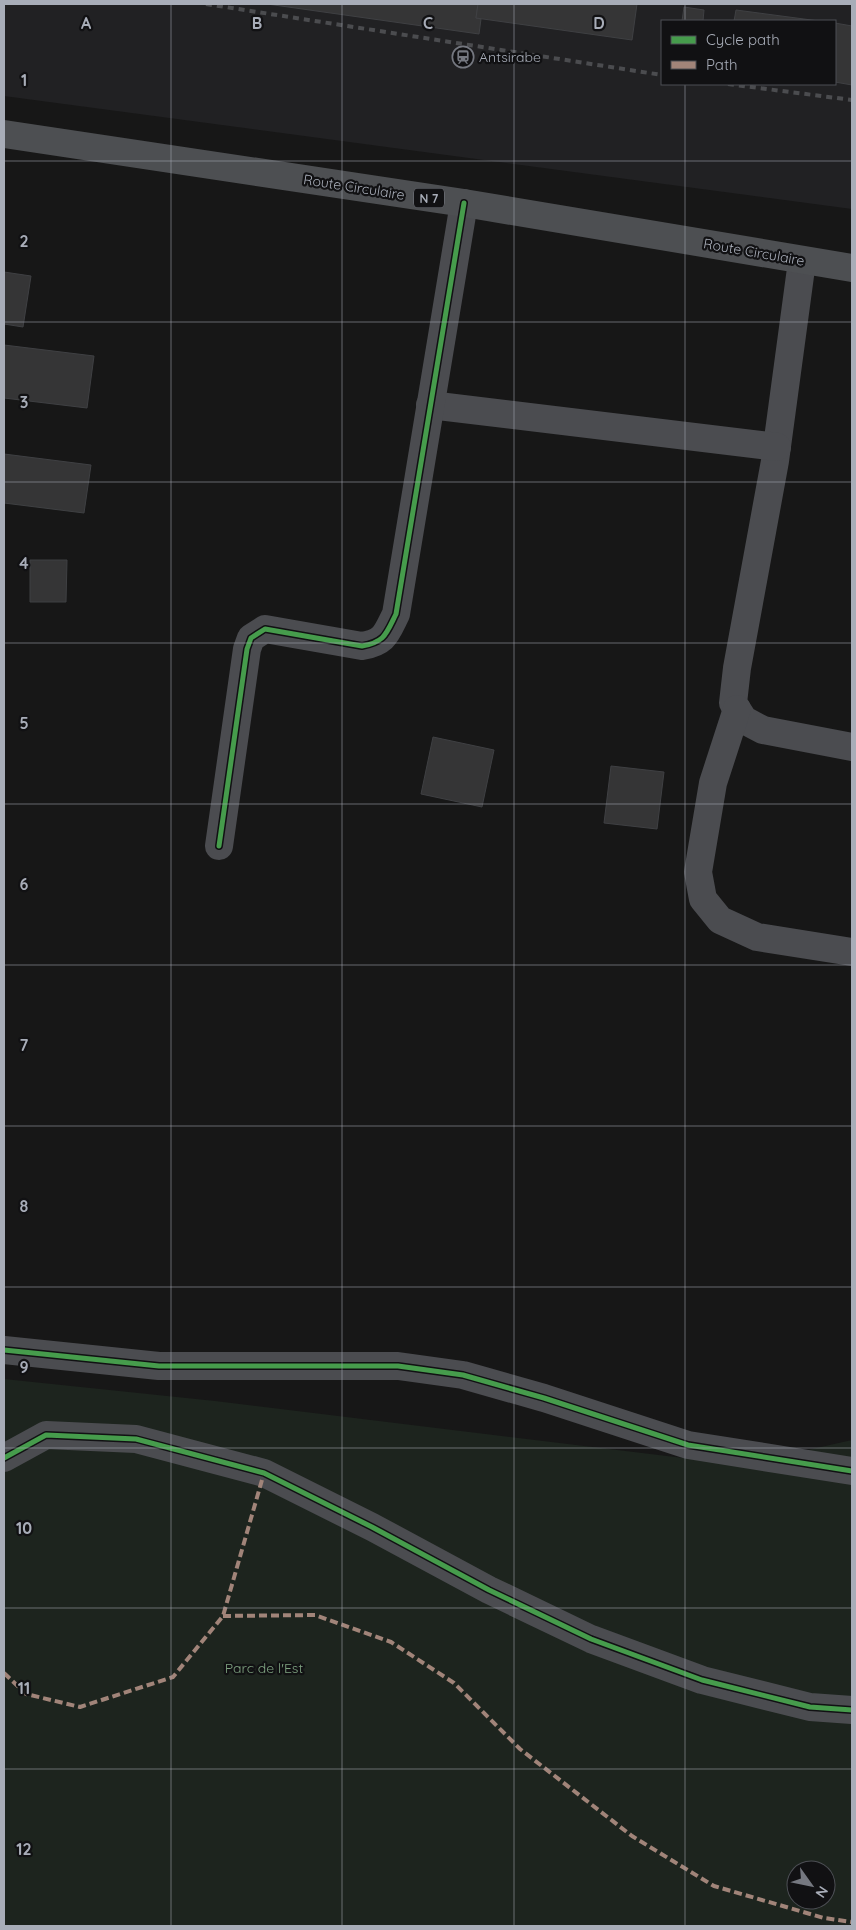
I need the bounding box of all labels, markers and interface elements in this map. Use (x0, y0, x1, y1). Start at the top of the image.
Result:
text: A (81, 13, 92, 33)
text: B (252, 13, 262, 33)
text: C (423, 13, 433, 33)
text: D (593, 13, 605, 33)
legend (661, 20, 836, 85)
text: Cycle path (706, 30, 780, 49)
station icon: Antsirabe (451, 45, 475, 69)
place label: Antsirabe (479, 48, 541, 66)
text: Path (706, 55, 738, 74)
text: 1 (21, 70, 27, 90)
street label: Route Circulaire (302, 170, 406, 204)
road number: N 7 (414, 188, 444, 208)
text: 2 (19, 231, 29, 251)
street label: Route Circulaire (702, 234, 806, 270)
text: 3 (20, 392, 28, 412)
text: 4 (19, 553, 29, 573)
text: 5 (19, 713, 29, 733)
text: 6 (20, 874, 29, 894)
text: 7 (20, 1035, 29, 1055)
text: 8 (20, 1196, 29, 1216)
text: 9 (19, 1357, 29, 1377)
text: 10 (16, 1518, 32, 1538)
park label: Parc de l'Est (225, 1659, 303, 1677)
text: 11 (18, 1678, 30, 1698)
text: 12 (16, 1839, 32, 1859)
north arrow (786, 1860, 836, 1910)
text: N (812, 1883, 832, 1901)

